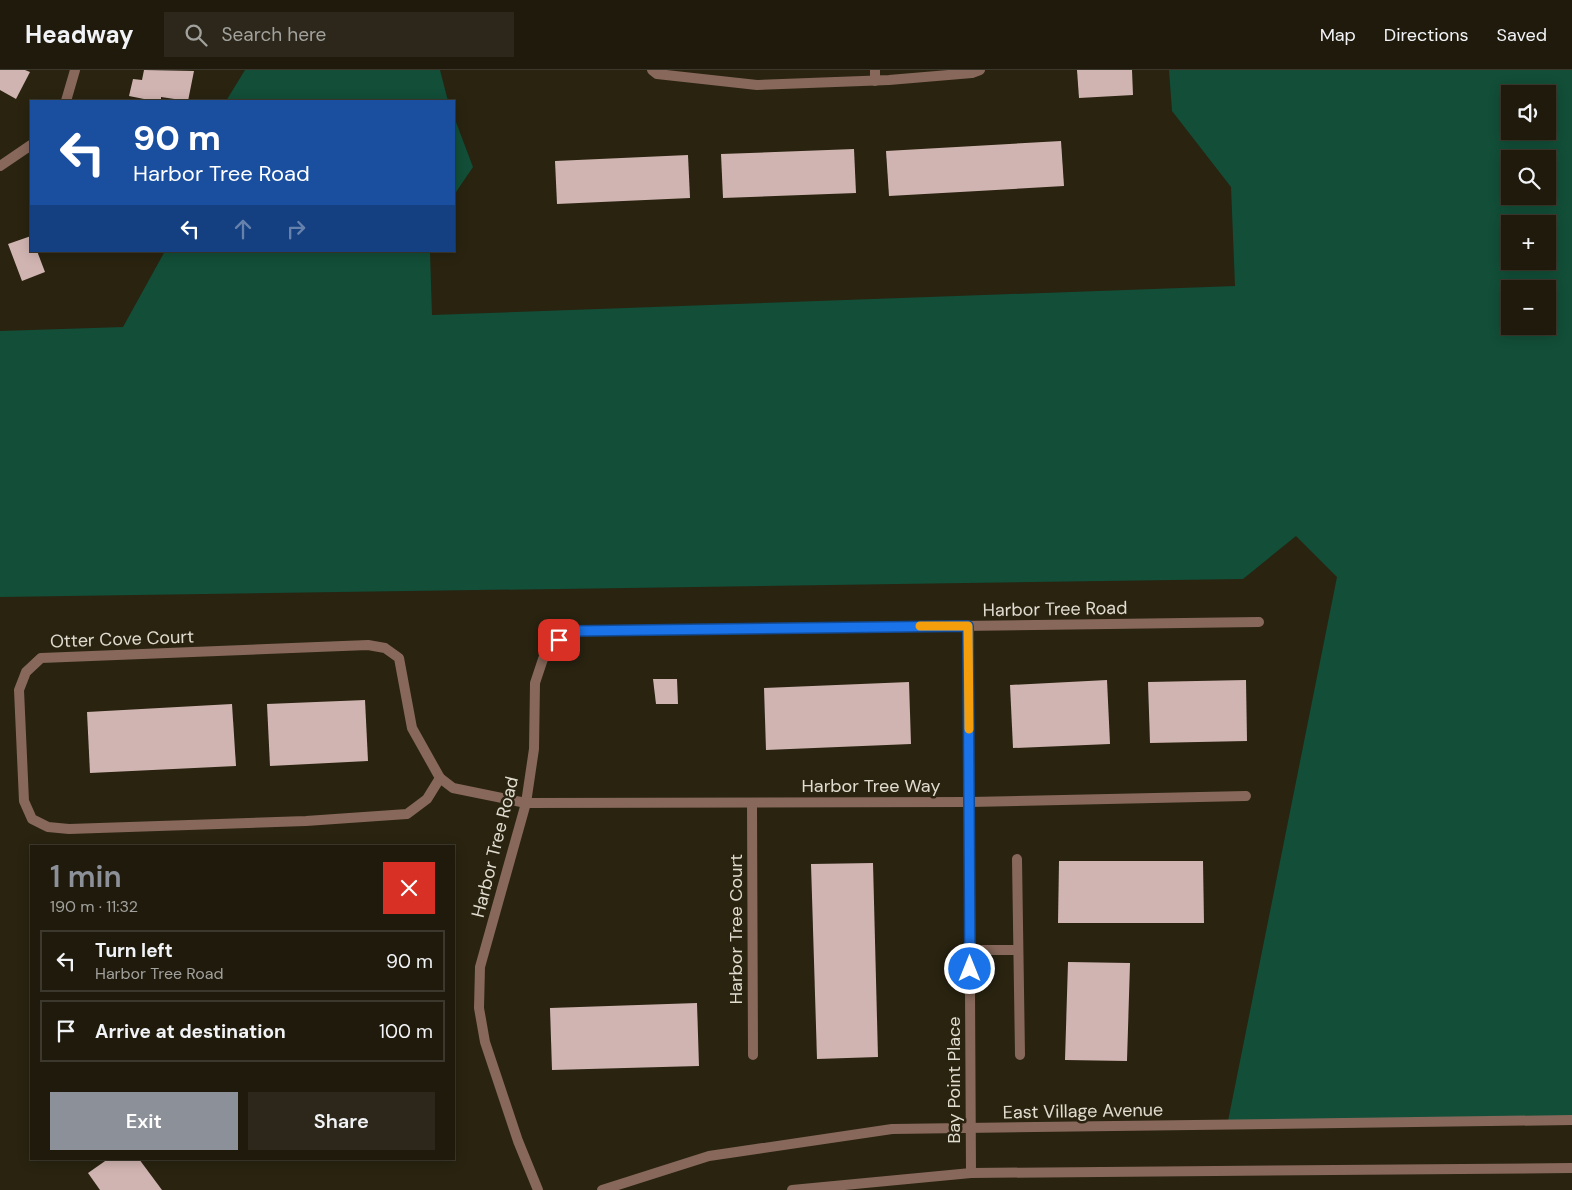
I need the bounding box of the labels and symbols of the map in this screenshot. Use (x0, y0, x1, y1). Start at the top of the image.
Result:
street label: Harbor Tree Road (982, 596, 1128, 622)
pin (538, 619, 580, 661)
street label: Otter Cove Court (49, 624, 195, 654)
street label: Harbor Tree Road (466, 774, 524, 920)
street label: Harbor Tree Way (802, 774, 940, 798)
street label: Harbor Tree Court (724, 854, 748, 1004)
position arrow (943, 942, 995, 994)
street label: Bay Point Place (942, 1016, 966, 1144)
street label: East Village Avenue (1003, 1098, 1163, 1124)

